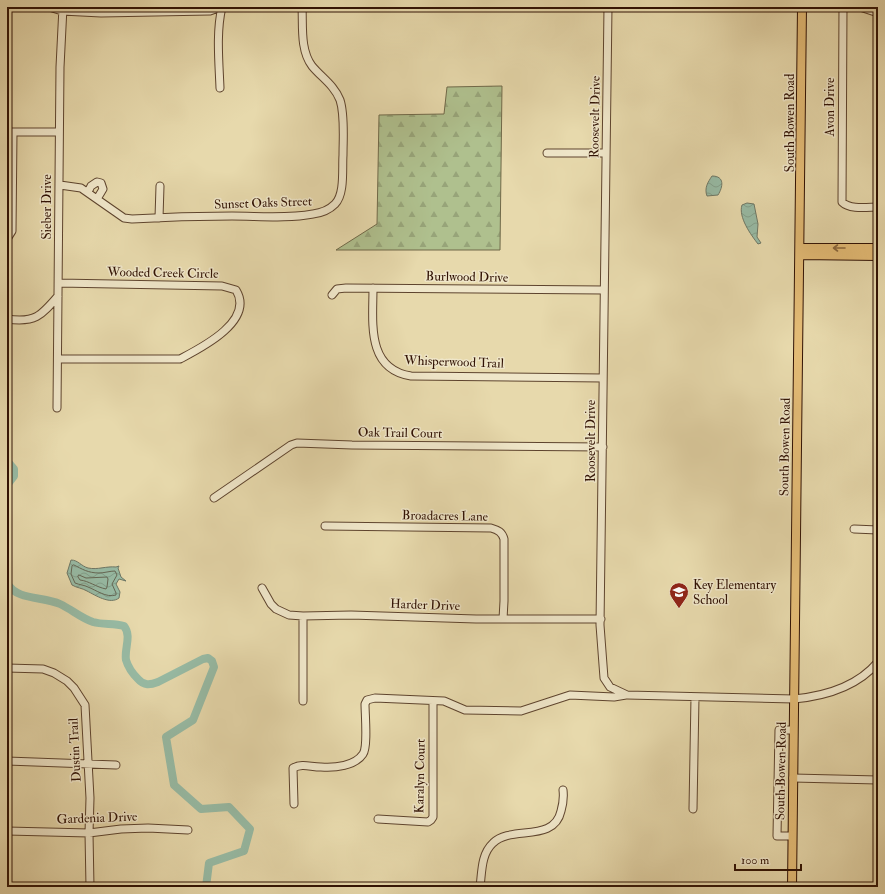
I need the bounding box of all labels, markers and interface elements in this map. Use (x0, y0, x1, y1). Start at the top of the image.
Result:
street label: South Bowen Road (782, 73, 798, 172)
street label: Roosevelt Drive (586, 75, 604, 158)
street label: Avon Drive (822, 77, 838, 137)
street label: Sieber Drive (39, 174, 55, 240)
street label: Sunset Oaks Street (214, 193, 312, 213)
one-way arrow (833, 244, 846, 252)
street label: Wooded Creek Circle (106, 264, 219, 282)
street label: Burlwood Drive (426, 268, 509, 286)
street label: Whisperwood Trail (403, 352, 505, 373)
street label: South Bowen Road (776, 397, 794, 496)
street label: Roosevelt Drive (583, 399, 599, 482)
street label: Oak Trail Court (358, 424, 442, 442)
street label: Broadacres Lane (402, 507, 489, 525)
place label: Key Elementary School (693, 577, 776, 608)
school or university icon: Key Elementary School (668, 581, 690, 609)
street label: Harder Drive (390, 596, 461, 614)
street label: Dustin Trail (65, 717, 85, 782)
street label: South Bowen Road (772, 721, 790, 820)
street label: Karalyn Court (411, 739, 430, 813)
street label: Gardenia Drive (56, 809, 138, 827)
scale bar (735, 846, 801, 872)
text: 100 m (741, 853, 770, 868)

